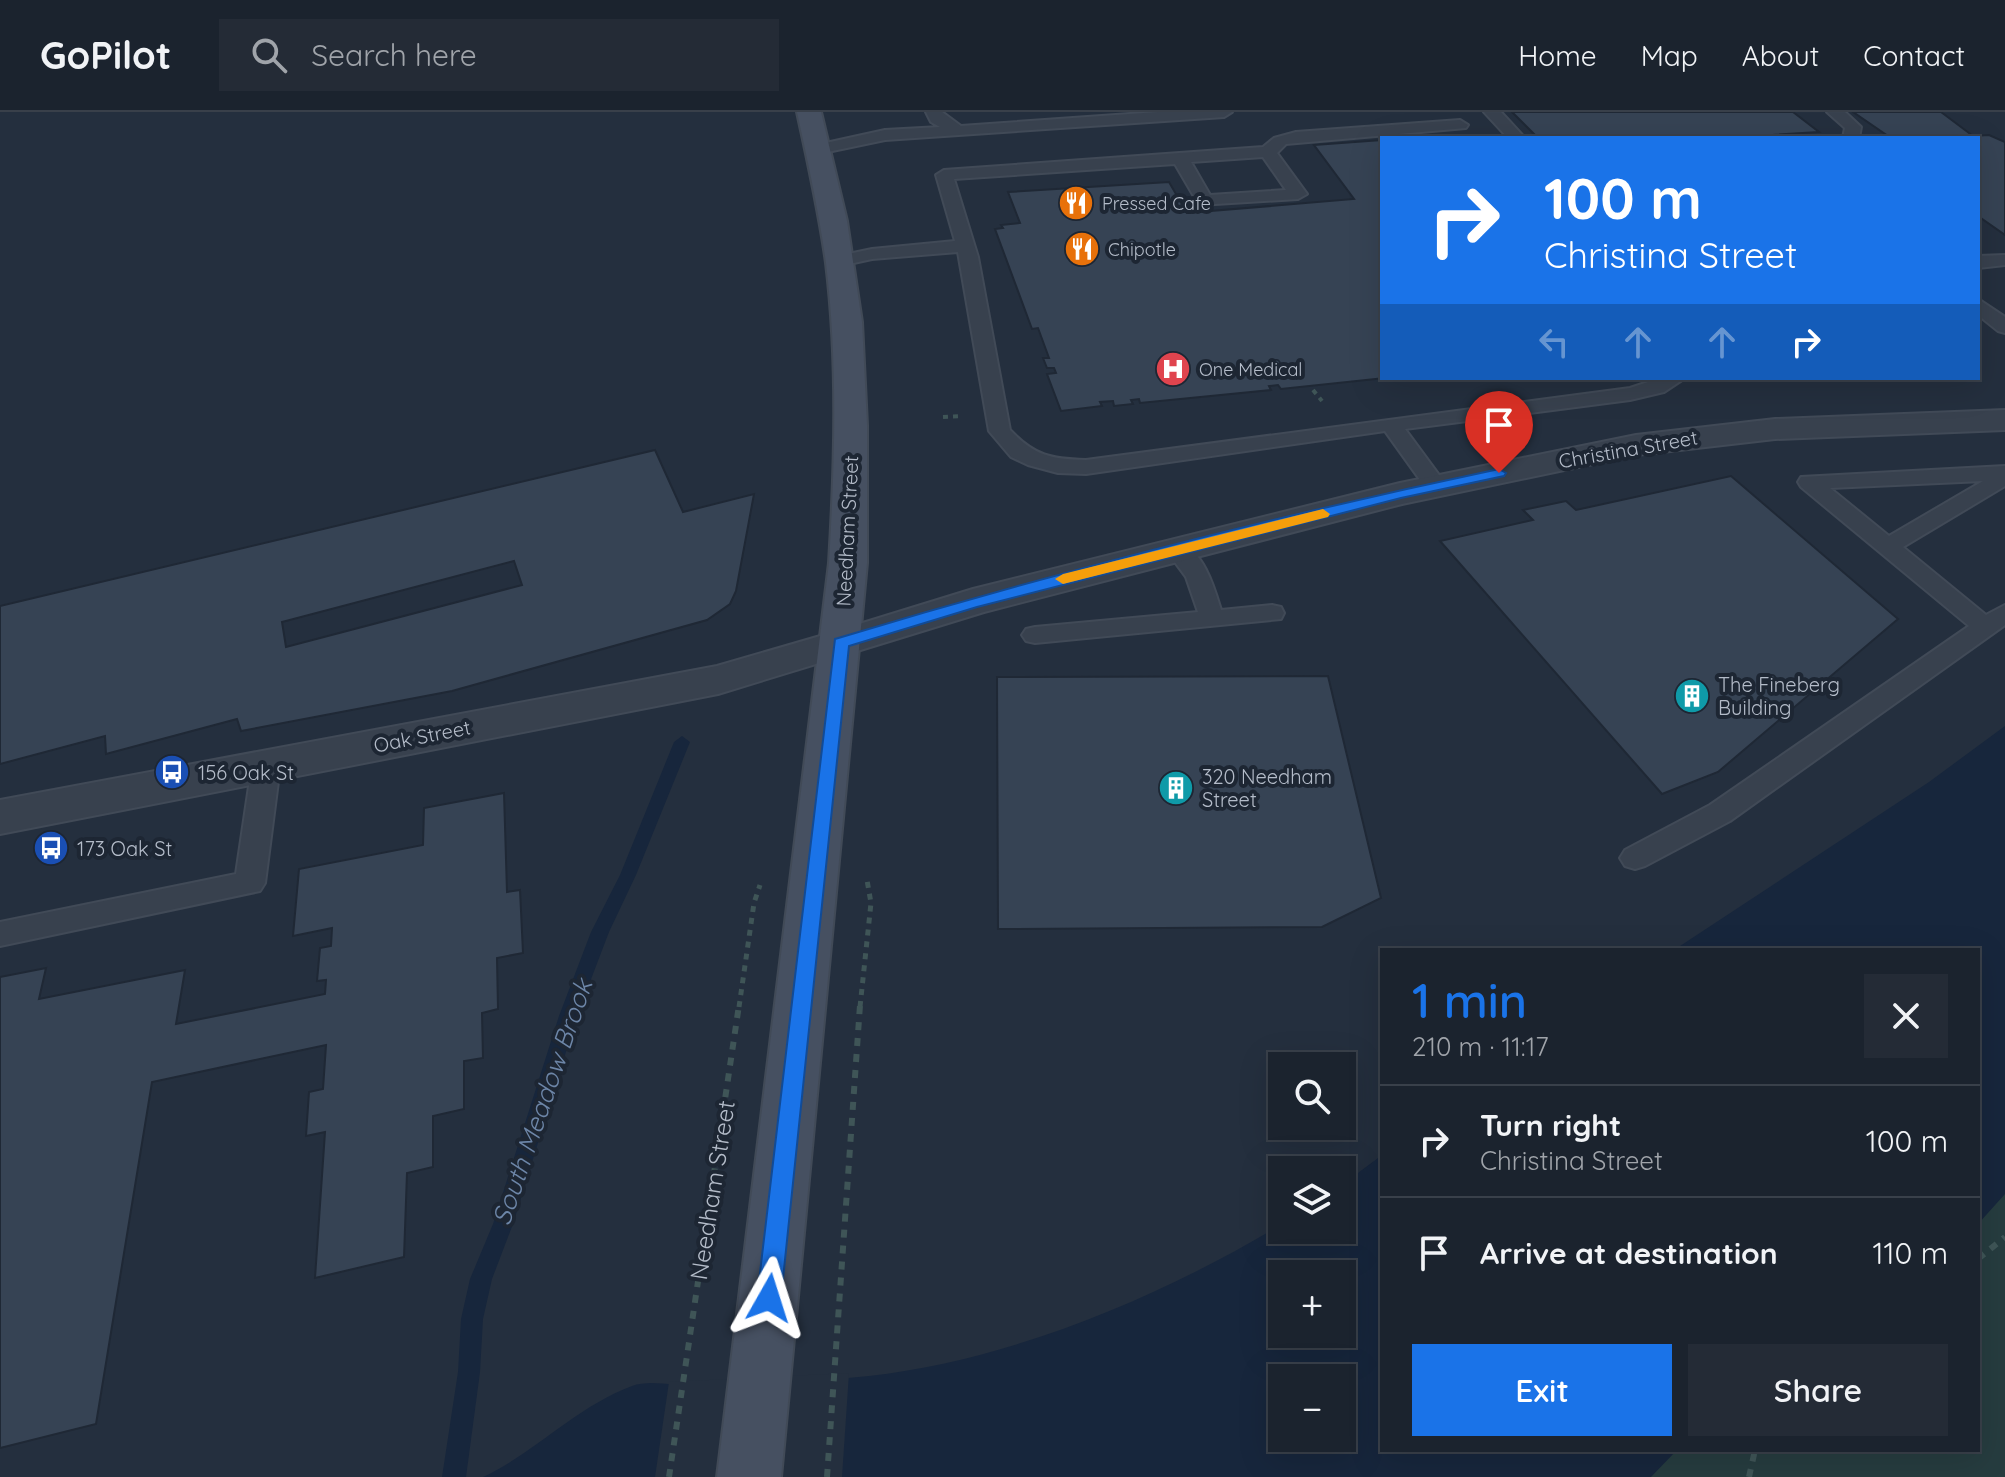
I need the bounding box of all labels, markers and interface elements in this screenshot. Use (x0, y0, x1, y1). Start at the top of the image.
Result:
search box (219, 19, 779, 91)
text: GoPilot (40, 31, 171, 79)
icon: search (247, 33, 291, 77)
text: Search here (311, 36, 477, 74)
text: Home (1518, 38, 1597, 73)
text: Map (1641, 38, 1698, 73)
text: About (1742, 38, 1819, 73)
text: Contact (1863, 38, 1965, 73)
text: 100 m (1544, 163, 1702, 233)
icon: right (1412, 168, 1516, 272)
restaurant icon: Pressed Cafe (1057, 184, 1095, 222)
place label: Pressed Cafe (1102, 192, 1211, 215)
restaurant icon: Chipotle (1063, 230, 1101, 268)
text: Christina Street (1544, 232, 1797, 277)
place label: Chipotle (1108, 238, 1176, 261)
icon: left (1532, 320, 1576, 364)
icon: ahead (1616, 320, 1660, 364)
icon: ahead (1700, 320, 1744, 364)
icon: right (1784, 320, 1828, 364)
hospital icon: One Medical (1154, 350, 1192, 388)
place label: One Medical (1199, 358, 1302, 381)
pin (1465, 391, 1533, 473)
icon: arrive (1477, 403, 1521, 447)
street label: Christina Street (1557, 424, 1700, 474)
street label: Needham Street (831, 455, 863, 607)
place label: The Fineberg Building (1718, 672, 1840, 720)
building icon: The Fineberg Building (1673, 677, 1711, 715)
street label: Oak Street (371, 714, 473, 758)
bus stop icon: 156 Oak St (153, 753, 191, 791)
place label: 156 Oak St (198, 760, 294, 785)
place label: 320 Needham Street (1202, 764, 1332, 812)
building icon: 320 Needham Street (1157, 769, 1195, 807)
bus stop icon: 173 Oak St (32, 829, 70, 867)
place label: 173 Oak St (77, 836, 172, 861)
text: 1 min (1412, 970, 1527, 1030)
water label: South Meadow Brook (484, 973, 600, 1229)
button: close (1864, 974, 1948, 1058)
text: 210 m · 11:17 (1412, 1030, 1549, 1063)
map controls (1268, 1052, 1356, 1452)
button: search (1268, 1052, 1356, 1140)
street label: Needham Street (683, 1098, 741, 1282)
text: Turn right (1480, 1106, 1621, 1144)
icon: right (1412, 1119, 1456, 1163)
text: 100 m (1866, 1122, 1948, 1160)
text: Christina Street (1480, 1144, 1663, 1177)
button: layers (1268, 1156, 1356, 1244)
icon: arrive (1412, 1231, 1456, 1275)
text: Arrive at destination (1480, 1234, 1778, 1272)
text: 110 m (1872, 1234, 1948, 1272)
position arrow (727, 1256, 811, 1340)
button: + (1268, 1260, 1356, 1348)
button: Exit (1412, 1344, 1672, 1436)
button: Share (1688, 1344, 1948, 1436)
button: − (1268, 1364, 1356, 1452)

